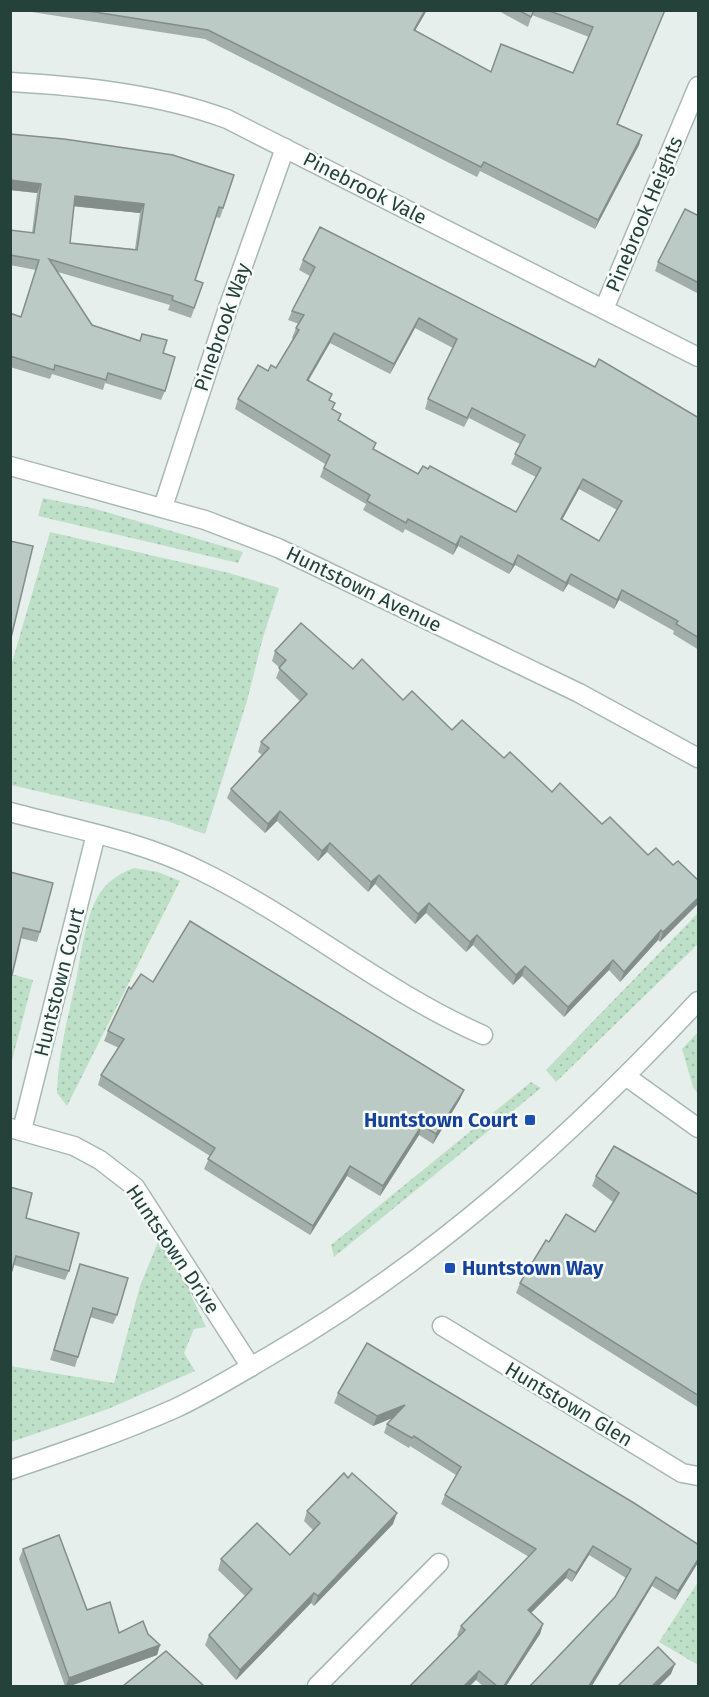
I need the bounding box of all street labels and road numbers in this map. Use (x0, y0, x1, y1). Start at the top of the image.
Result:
street label: Pinebrook Heights (600, 133, 688, 295)
street label: Pinebrook Vale (299, 147, 431, 229)
street label: Pinebrook Way (189, 260, 255, 394)
street label: Huntstown Avenue (282, 541, 446, 637)
street label: Huntstown Court (29, 904, 89, 1059)
street label: Huntstown Drive (121, 1180, 225, 1318)
street label: Huntstown Glen (501, 1357, 637, 1451)

